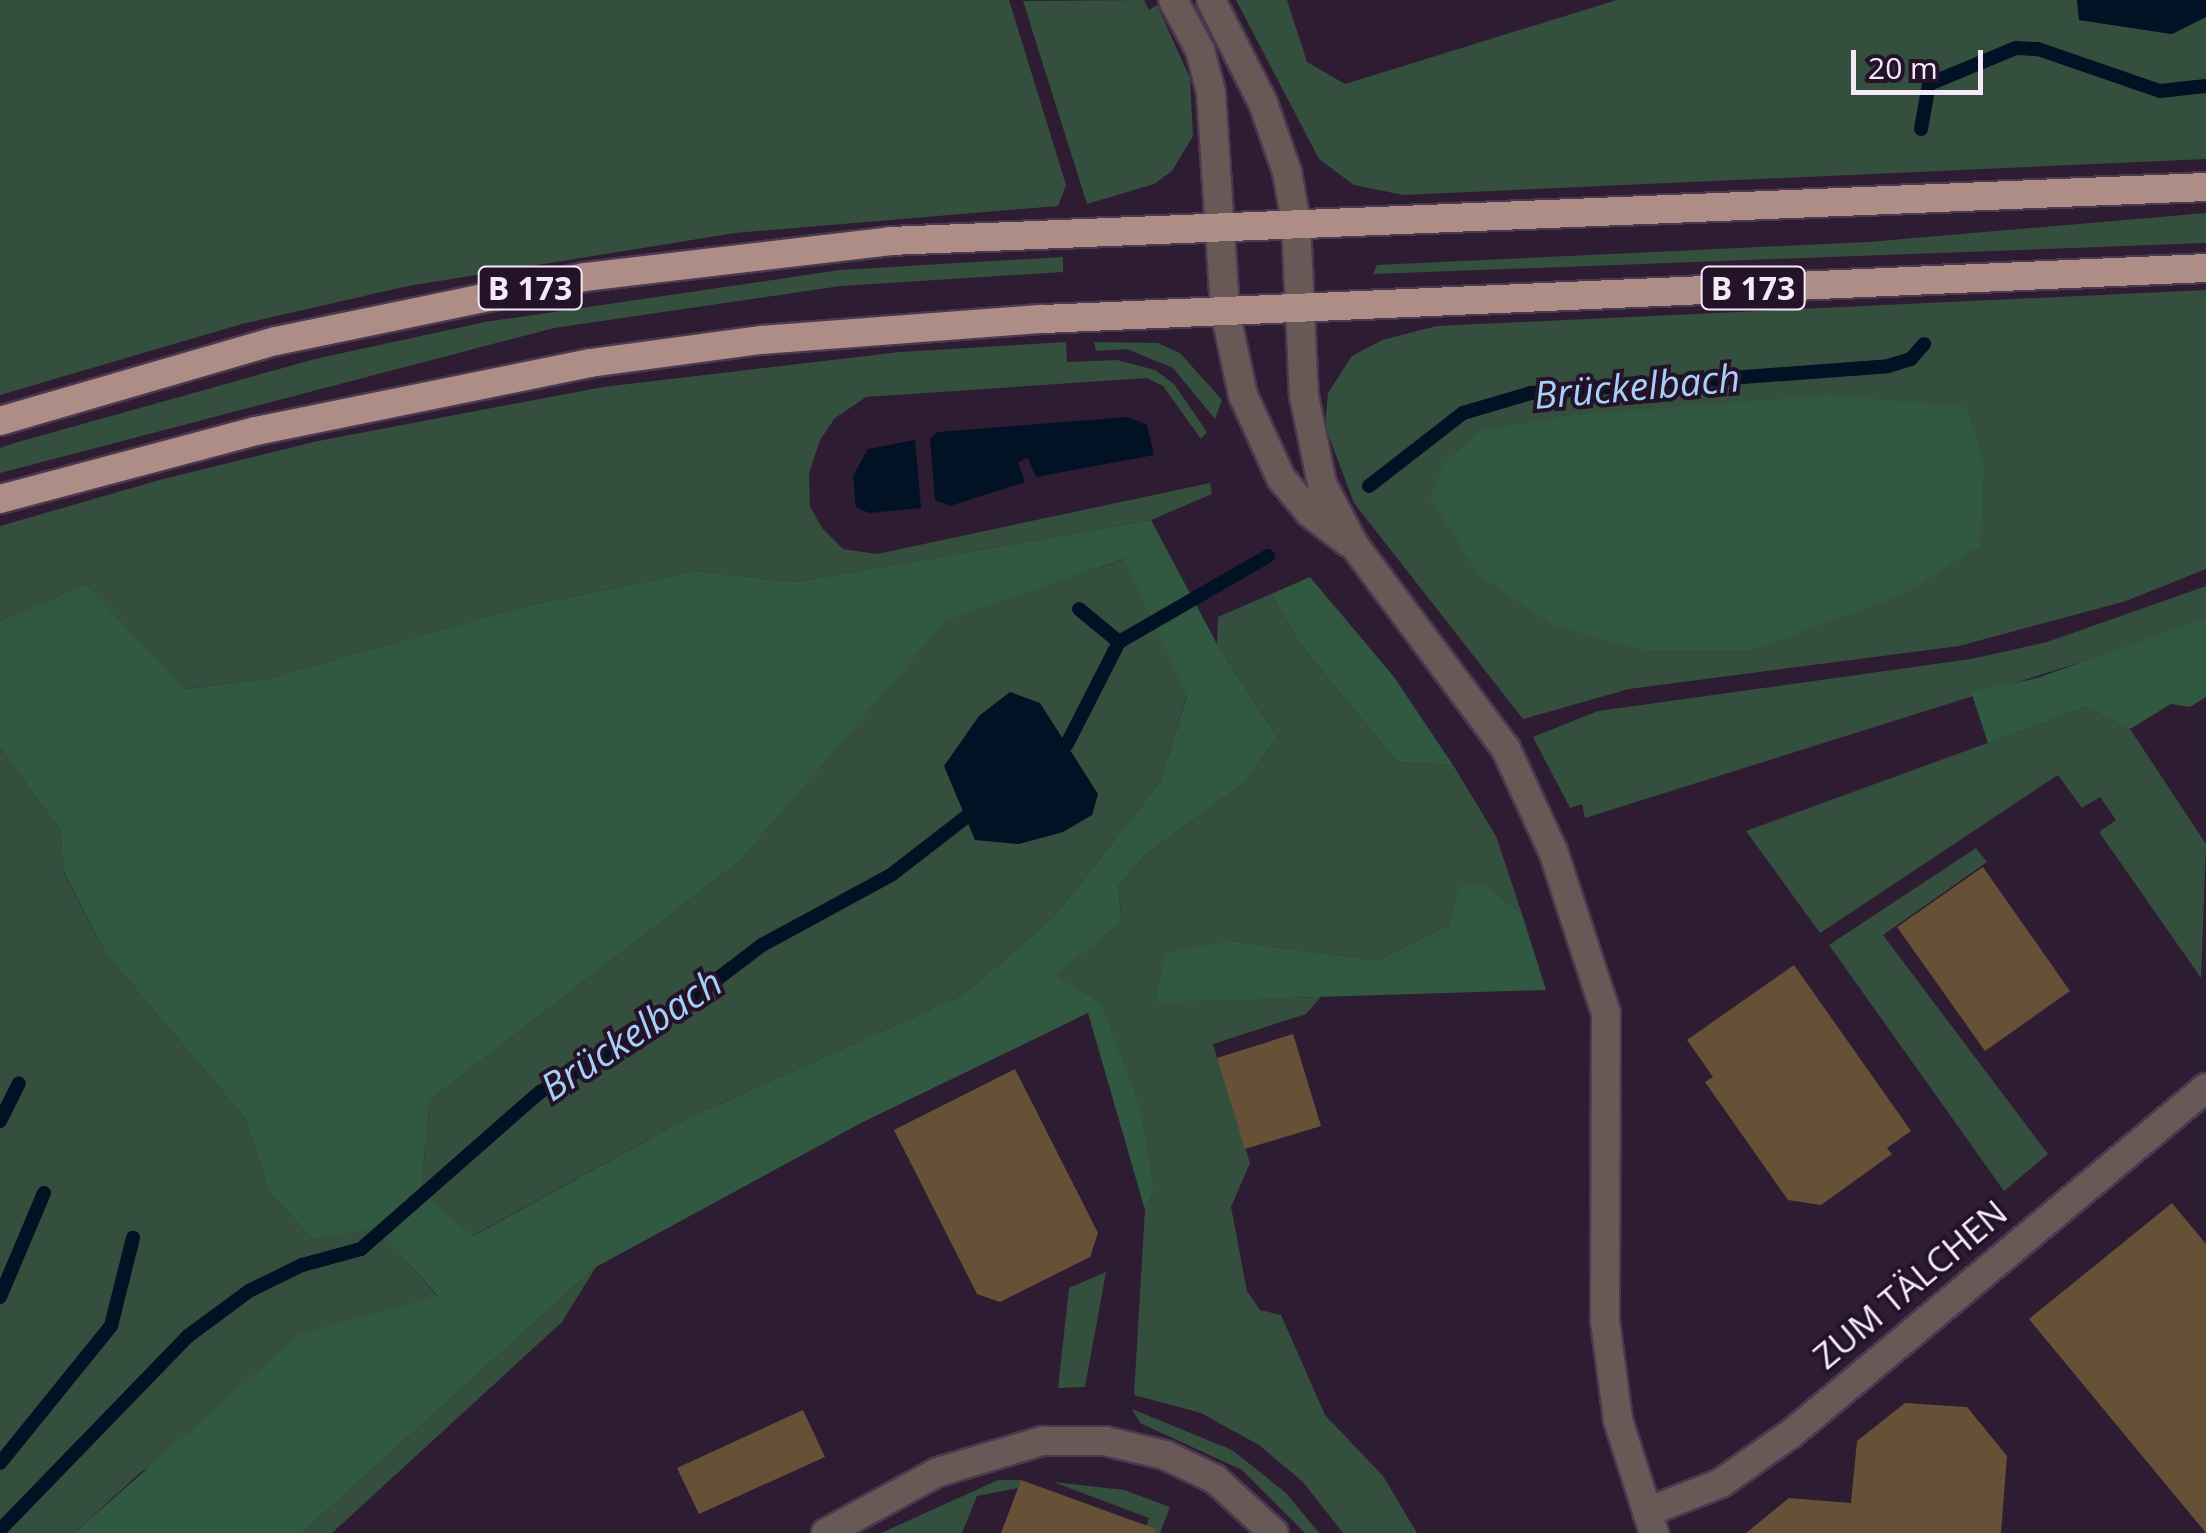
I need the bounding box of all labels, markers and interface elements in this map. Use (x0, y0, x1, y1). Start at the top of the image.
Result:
scale bar (1856, 30, 1988, 92)
text: 20 m (1868, 47, 1938, 88)
road number: B 173 (478, 261, 582, 315)
road number: B 173 (1700, 261, 1806, 315)
water label: Brückelbach (1532, 354, 1742, 418)
water label: Brückelbach (532, 959, 730, 1109)
street label: ZUM TÄLCHEN (1805, 1191, 2015, 1377)

